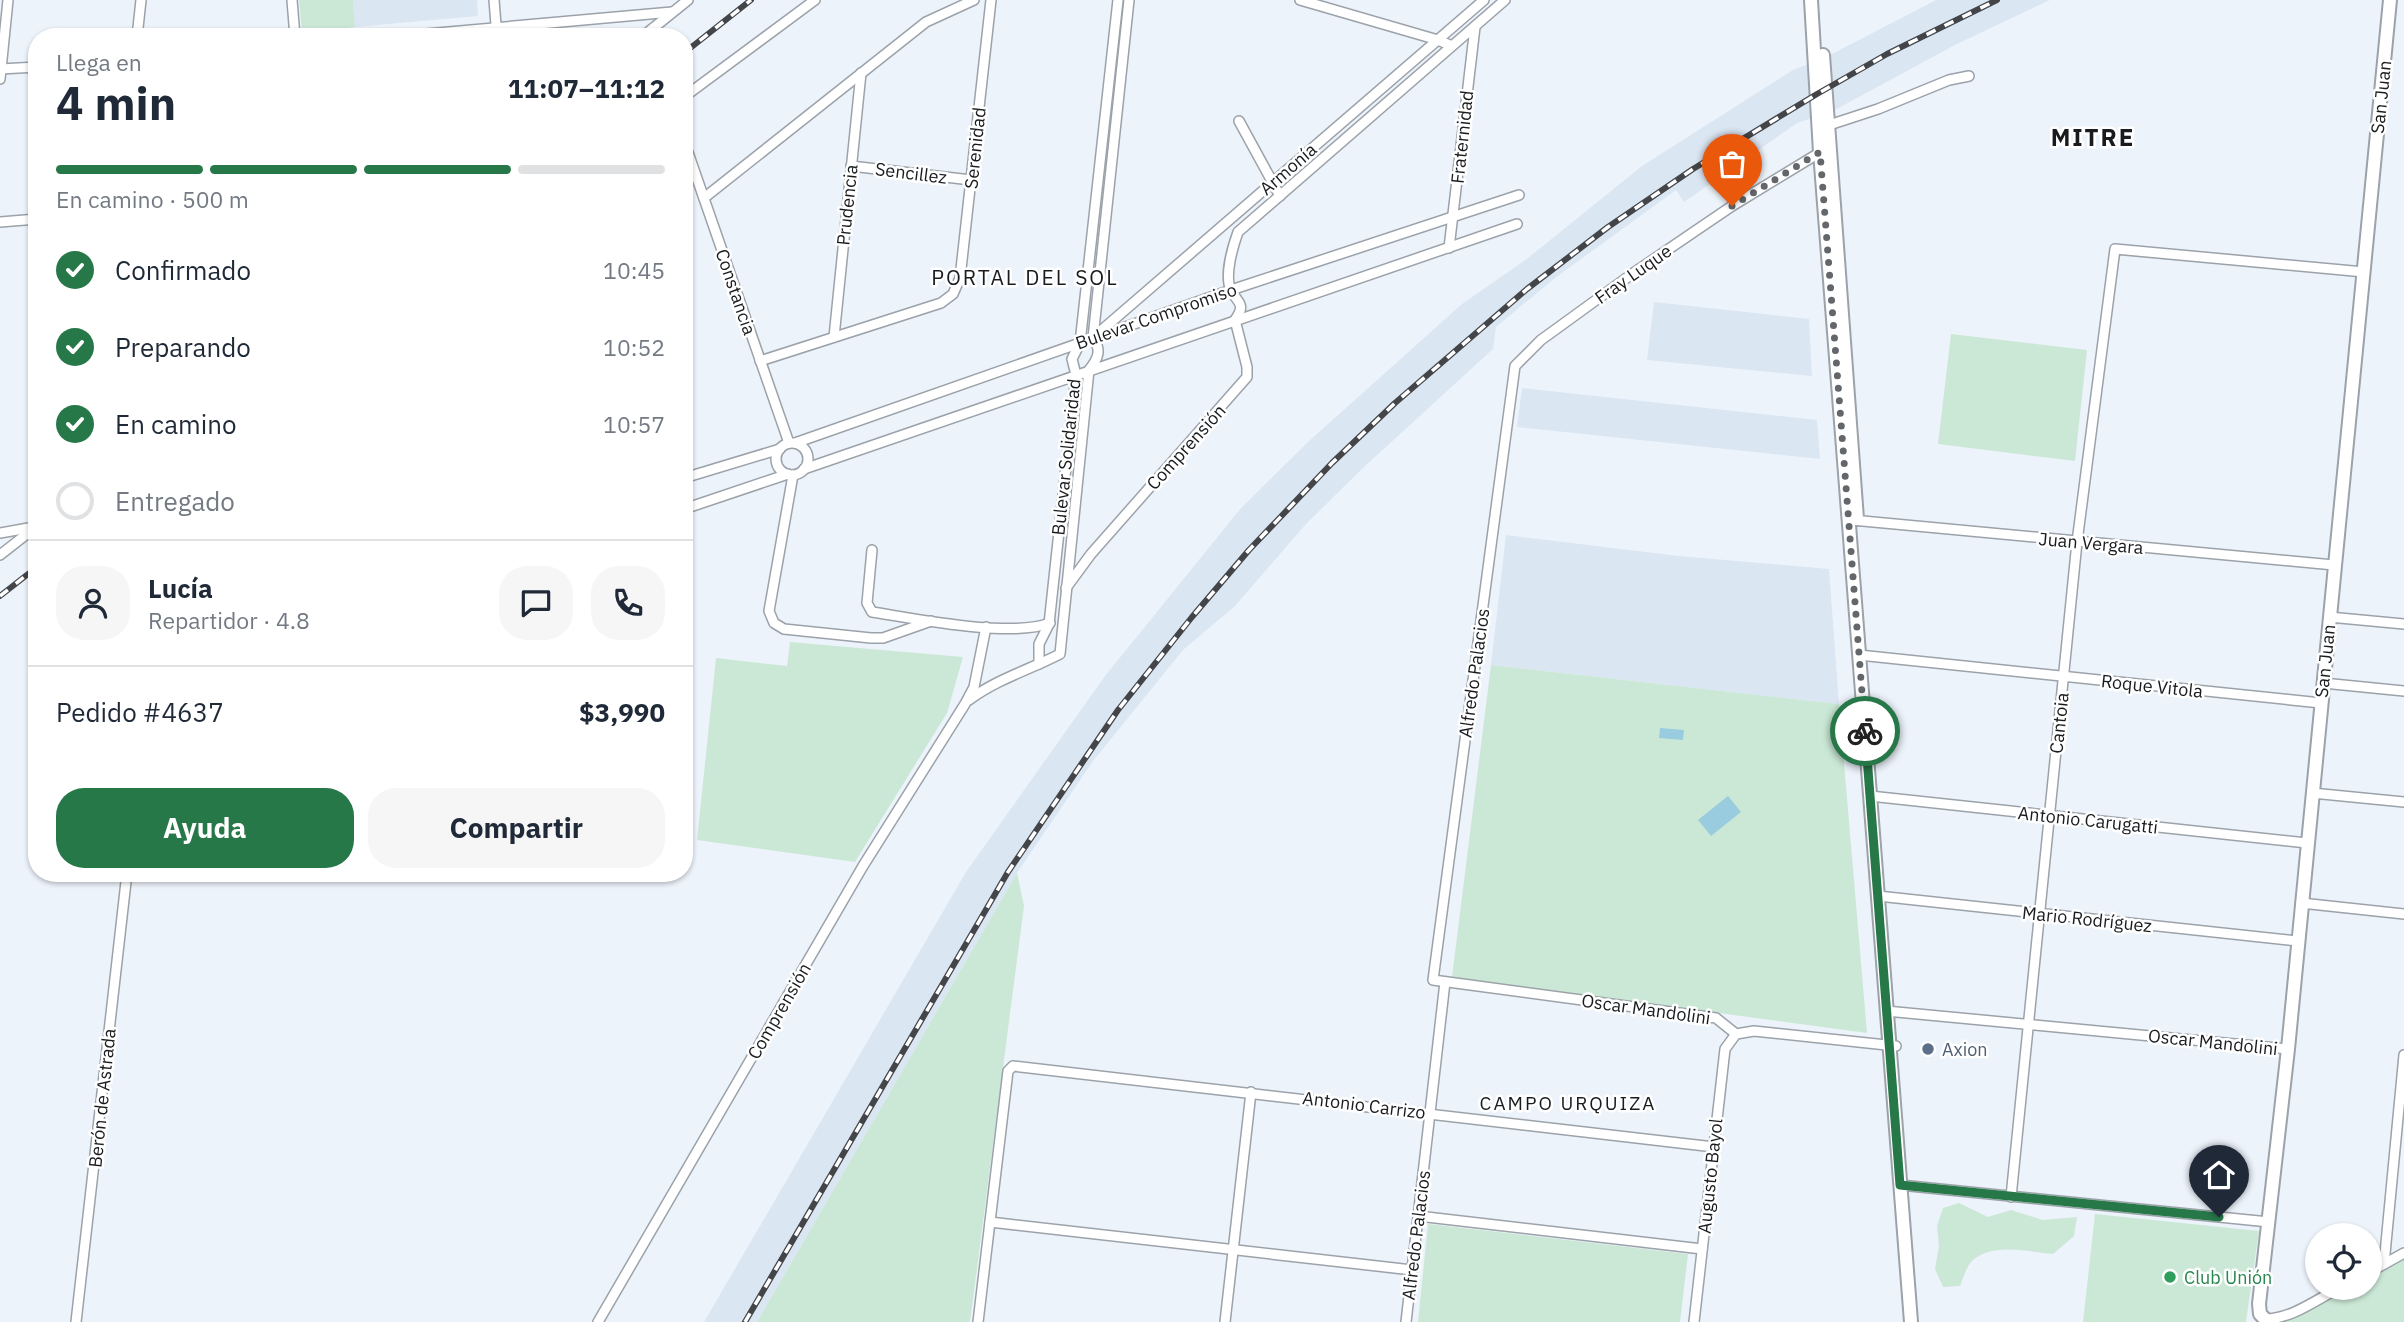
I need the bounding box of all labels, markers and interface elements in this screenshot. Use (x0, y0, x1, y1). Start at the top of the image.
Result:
text: Llega en (56, 47, 142, 77)
street label: San Juan (2366, 59, 2396, 135)
text: 11:07–11:12 (508, 71, 665, 105)
text: 4 min (56, 73, 176, 133)
street label: Fraternidad (1446, 89, 1478, 185)
street label: Serenidad (959, 106, 991, 190)
district label: MITRE (2051, 121, 2135, 153)
pin (1702, 134, 1762, 206)
street label: Armonía (1255, 138, 1322, 200)
icon: bag (1713, 145, 1751, 183)
street label: Sencillez (874, 157, 948, 189)
street label: Prudencia (831, 163, 863, 247)
text: En camino · 500 m (56, 184, 249, 214)
street label: Fray Luque (1590, 239, 1676, 309)
street label: Constancia (711, 246, 762, 338)
icon: check (56, 251, 94, 289)
text: Confirmado (115, 253, 251, 287)
text: 10:45 (603, 255, 665, 285)
district label: PORTAL DEL SOL (931, 263, 1119, 291)
street label: Bulevar Compromiso (1072, 278, 1240, 354)
icon: check (56, 328, 94, 366)
text: Preparando (115, 330, 251, 364)
text: 10:52 (603, 332, 665, 362)
street label: Bulevar Solidaridad (1046, 378, 1086, 536)
street label: Comprensión (1141, 399, 1231, 495)
icon: check (56, 405, 94, 443)
text: En camino (115, 407, 237, 441)
text: 10:57 (603, 409, 665, 439)
text: Entregado (115, 484, 235, 518)
street label: Juan Vergara (2038, 527, 2145, 559)
button: person (56, 566, 130, 640)
button: chat (499, 566, 573, 640)
button: phone (591, 566, 665, 640)
text: Lucía (148, 571, 213, 605)
text: Repartidor · 4.8 (148, 605, 310, 635)
street label: Alfredo Palacios (1454, 607, 1494, 739)
street label: San Juan (2310, 623, 2340, 699)
street label: Roque Vitola (2100, 669, 2205, 703)
street label: Cantoia (2044, 691, 2074, 755)
text: Pedido #4637 (56, 695, 224, 729)
text: $3,990 (579, 695, 665, 729)
courier (1830, 696, 1900, 766)
icon: bike (1846, 712, 1884, 750)
button: Ayuda (56, 788, 354, 868)
button: Compartir (368, 788, 665, 868)
street label: Antonio Carugatti (2017, 801, 2159, 839)
street label: Mario Rodríguez (2021, 901, 2153, 937)
street label: Comprensión (742, 959, 816, 1063)
street label: Oscar Mandolini (1580, 989, 1712, 1029)
street label: Oscar Mandolini (2147, 1024, 2279, 1060)
street label: Berón de Astrada (83, 1027, 121, 1169)
place label: Axion (1942, 1038, 1987, 1061)
marker: Axion (1920, 1041, 1936, 1057)
street label: Antonio Carrizo (1301, 1086, 1427, 1124)
district label: CAMPO URQUIZA (1480, 1091, 1656, 1115)
street label: Augusto Bayol (1693, 1117, 1727, 1235)
pin (2189, 1145, 2249, 1217)
icon: home (2200, 1156, 2238, 1194)
street label: Alfredo Palacios (1397, 1169, 1435, 1301)
map controls (2305, 1223, 2382, 1300)
button: locate (2305, 1223, 2382, 1300)
place label: Club Unión (2184, 1266, 2272, 1289)
marker: Club Unión (2162, 1269, 2178, 1285)

